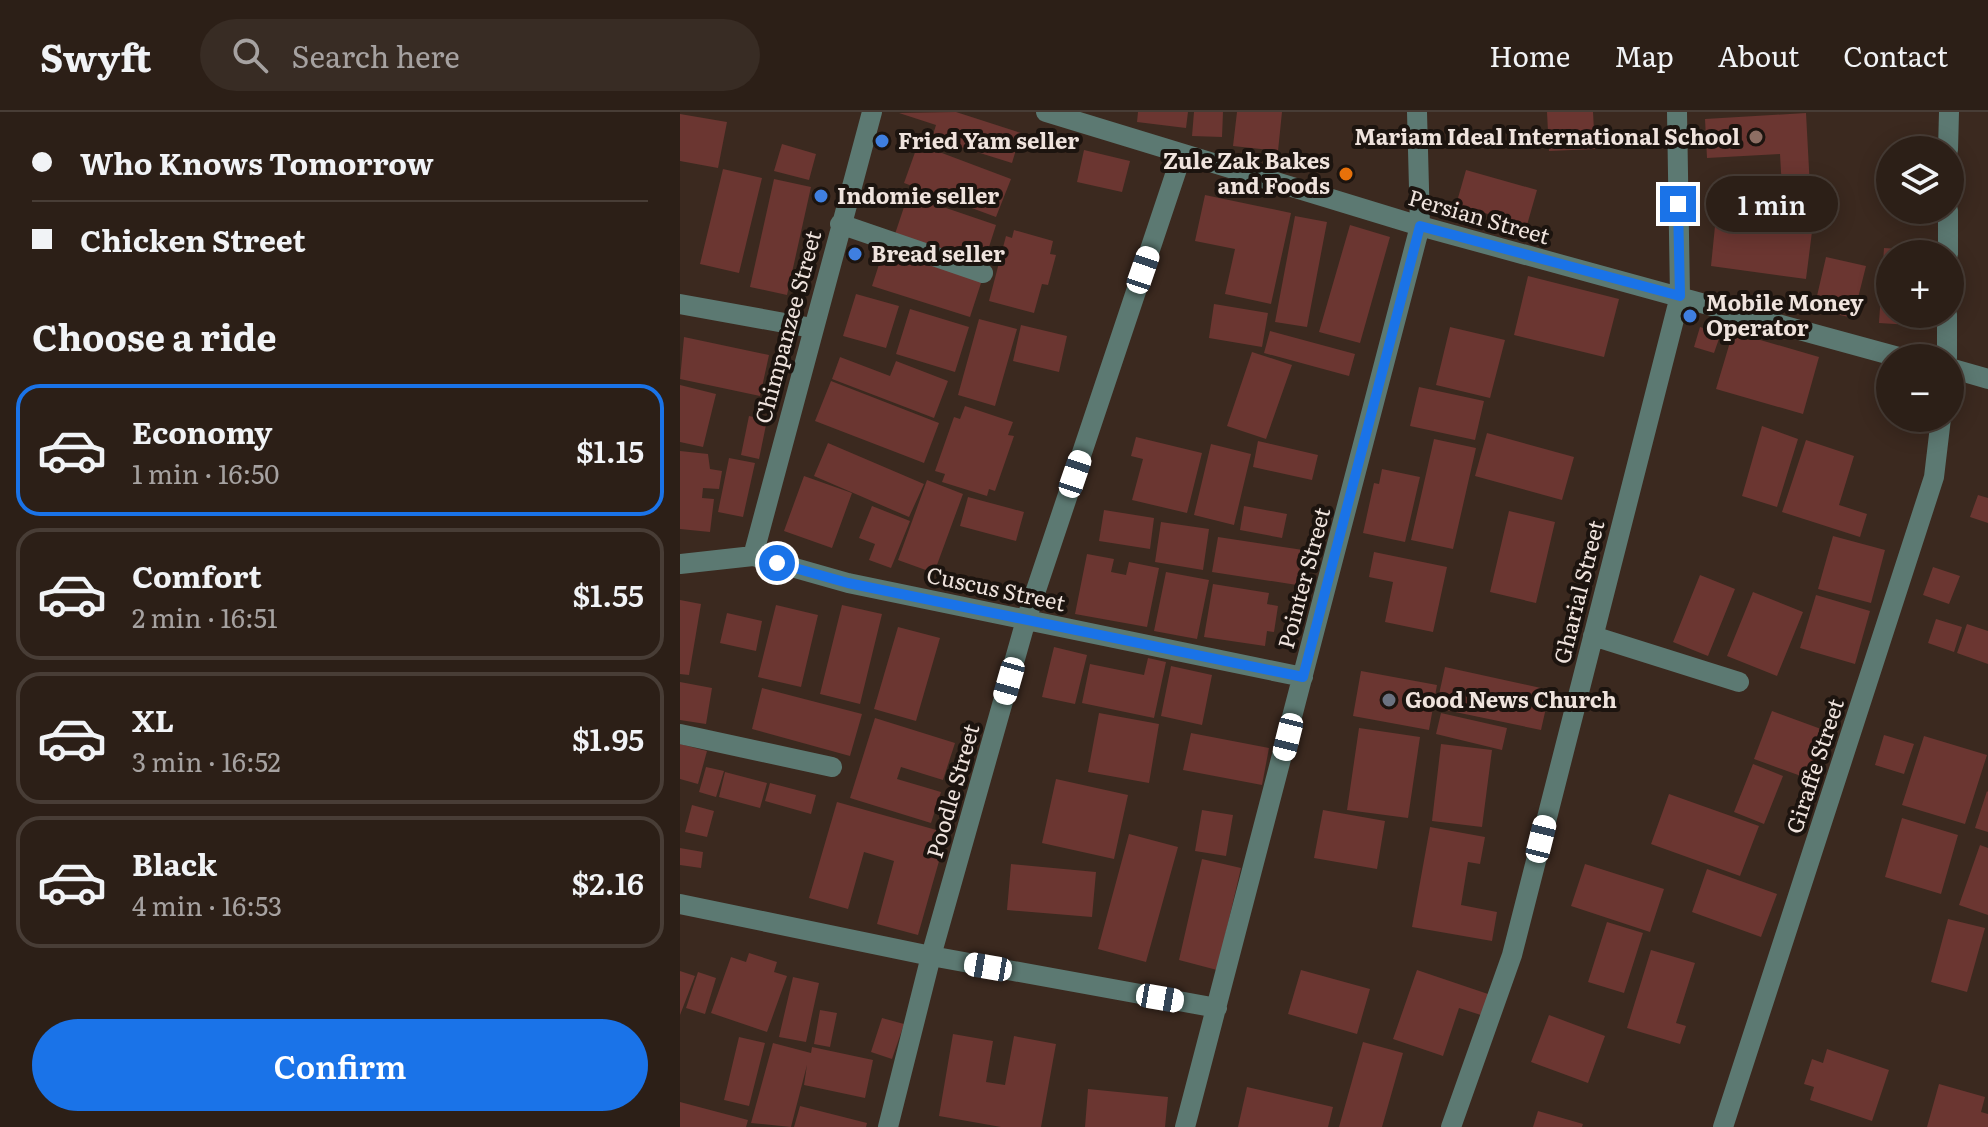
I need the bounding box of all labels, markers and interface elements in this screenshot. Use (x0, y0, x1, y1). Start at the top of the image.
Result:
search box (200, 19, 760, 91)
text: Swyft (40, 27, 152, 84)
icon: search (228, 33, 272, 77)
text: Search here (292, 33, 460, 77)
text: Home (1489, 34, 1570, 76)
text: Map (1614, 34, 1674, 76)
text: About (1718, 34, 1799, 76)
text: Contact (1843, 34, 1948, 76)
place label: Mariam Ideal International School (1354, 119, 1740, 152)
place label: Fried Yam seller (898, 123, 1079, 156)
marker: Mariam Ideal International School (1747, 128, 1765, 146)
marker: Fried Yam seller (873, 132, 891, 150)
map controls (1876, 136, 1964, 432)
button: layers (1876, 136, 1964, 224)
text: Who Knows Tomorrow (80, 140, 434, 184)
place label: Zule Zak Bakes and Foods (1163, 143, 1330, 201)
marker: Zule Zak Bakes and Foods (1337, 165, 1355, 183)
callout: 1 min (1706, 176, 1838, 232)
place label: Indomie seller (837, 178, 999, 211)
street label: Persian Street (1405, 180, 1554, 252)
text: 1 min (1738, 184, 1806, 223)
route end (1660, 186, 1696, 222)
marker: Indomie seller (812, 187, 830, 205)
text: Chicken Street (80, 217, 306, 261)
street label: Chimpanzee Street (745, 226, 828, 427)
place label: Bread seller (871, 236, 1005, 269)
button: + (1876, 240, 1964, 328)
car (1124, 243, 1162, 297)
marker: Bread seller (846, 245, 864, 263)
place label: Mobile Money Operator (1706, 285, 1864, 343)
marker: Mobile Money Operator (1681, 307, 1699, 325)
text: Choose a ride (32, 309, 277, 362)
button: − (1876, 344, 1964, 432)
text: Economy (132, 409, 272, 453)
icon: car (36, 414, 108, 486)
text: $1.15 (576, 428, 644, 472)
car (1056, 447, 1094, 501)
text: 1 min · 16:50 (132, 453, 279, 492)
street label: Pointer Street (1268, 503, 1337, 652)
street label: Gharial Street (1544, 516, 1611, 667)
route start (759, 545, 795, 581)
text: Comfort (132, 553, 262, 597)
street label: Cuscus Street (924, 557, 1069, 618)
icon: car (36, 558, 108, 630)
text: $1.55 (573, 572, 644, 616)
text: 2 min · 16:51 (132, 597, 278, 636)
car (991, 655, 1027, 707)
place label: Good News Church (1405, 682, 1617, 715)
marker: Good News Church (1380, 691, 1398, 709)
street label: Giraffe Street (1776, 694, 1851, 837)
text: XL (132, 697, 174, 741)
icon: car (36, 702, 108, 774)
car (1271, 711, 1305, 763)
text: $1.95 (572, 716, 644, 760)
street label: Poodle Street (917, 719, 987, 862)
text: 3 min · 16:52 (132, 741, 281, 780)
car (1524, 813, 1558, 865)
text: Black (132, 841, 217, 885)
icon: car (36, 846, 108, 918)
text: $2.16 (572, 860, 644, 904)
text: 4 min · 16:53 (132, 885, 282, 924)
car (962, 951, 1014, 983)
car (1134, 982, 1186, 1014)
button: Confirm (32, 1019, 648, 1111)

